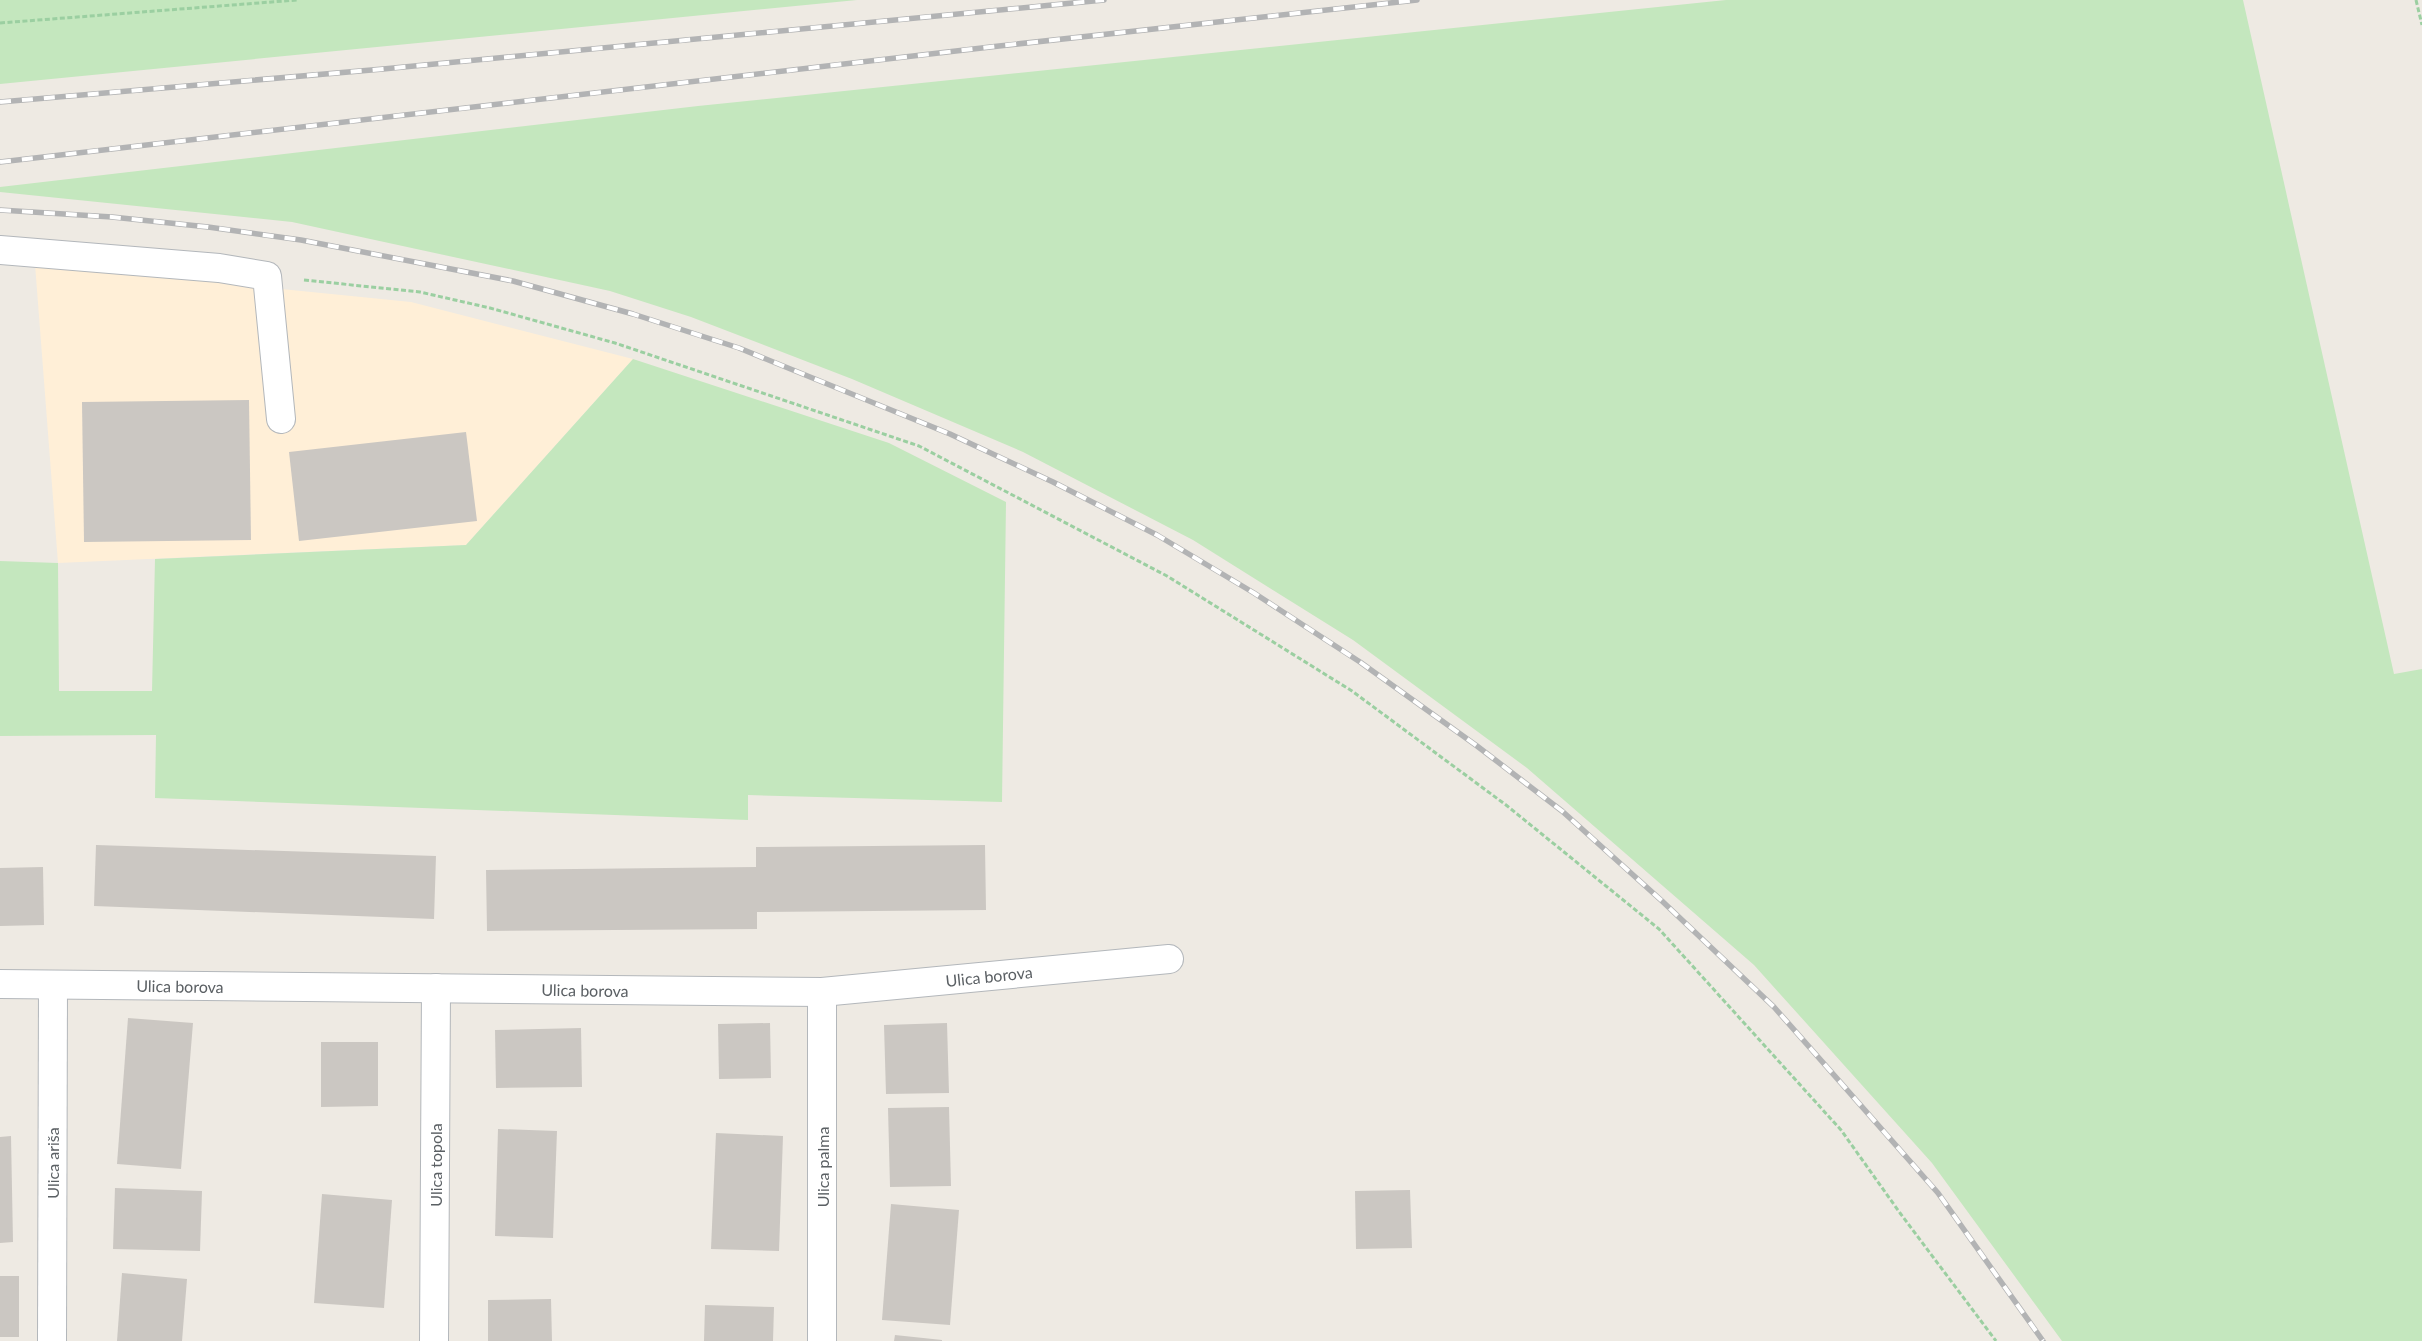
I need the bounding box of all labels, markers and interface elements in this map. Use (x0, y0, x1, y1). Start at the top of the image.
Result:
street label: Ulica borova (945, 962, 1033, 990)
street label: Ulica borova (136, 976, 224, 996)
street label: Ulica borova (541, 980, 629, 1000)
street label: Ulica topola (426, 1123, 445, 1207)
street label: Ulica ariša (43, 1127, 62, 1199)
street label: Ulica palma (813, 1127, 832, 1207)

